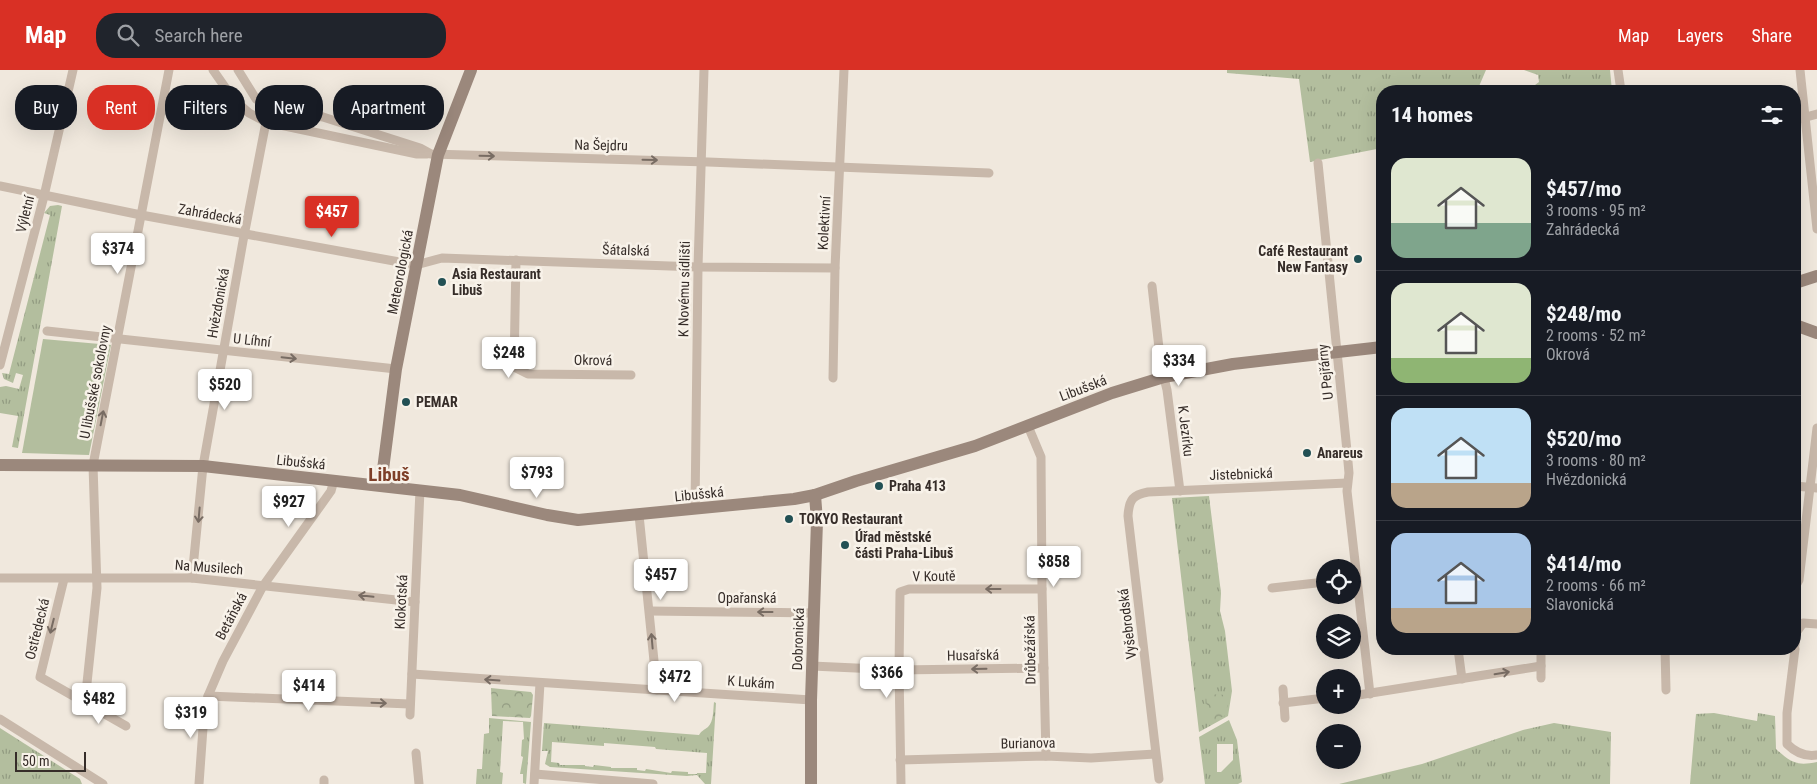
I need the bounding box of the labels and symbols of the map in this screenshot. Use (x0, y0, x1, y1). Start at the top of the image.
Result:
street label: Na Šejdru (574, 136, 628, 153)
one-way arrow (479, 152, 495, 161)
one-way arrow (641, 156, 657, 165)
street label: Výletní (13, 193, 37, 234)
street label: Kolektivní (815, 195, 833, 250)
pin: $457 (302, 196, 362, 238)
street label: Zahrádecká (177, 201, 243, 227)
street label: Meteorologická (384, 228, 416, 316)
pin: $374 (88, 232, 148, 275)
street label: Šátalská (602, 240, 650, 259)
street label: K Novému sídlišti (675, 241, 693, 337)
place label: Café Restaurant New Fantasy (1258, 243, 1349, 275)
marker: Café Restaurant New Fantasy (1352, 253, 1364, 265)
place label: Asia Restaurant Libuš (452, 266, 541, 298)
street label: Hvězdonická (204, 267, 232, 339)
marker: Asia Restaurant Libuš (436, 276, 448, 288)
street label: U libušské sokolovny (76, 324, 114, 440)
street label: U Líhní (232, 330, 272, 350)
pin: $248 (479, 336, 539, 379)
street label: U Pejřárny (1314, 343, 1336, 401)
pin: $334 (1149, 344, 1209, 387)
street label: Okrová (574, 352, 612, 368)
one-way arrow (281, 353, 297, 363)
pin: $520 (195, 368, 255, 411)
street label: Libušská (1057, 372, 1109, 404)
place label: PEMAR (416, 394, 458, 410)
marker: PEMAR (400, 396, 412, 408)
street label: K Jezírku (1175, 405, 1197, 457)
one-way arrow (98, 410, 108, 426)
place label: Anareus (1317, 445, 1363, 461)
marker: Anareus (1301, 447, 1313, 459)
street label: Libušská (276, 451, 326, 473)
pin: $793 (507, 456, 567, 499)
district label: Libuš (368, 463, 410, 486)
street label: Jistebnická (1209, 465, 1273, 483)
place label: Praha 413 (889, 478, 946, 494)
marker: Praha 413 (873, 480, 885, 492)
street label: Libušská (674, 483, 724, 505)
pin: $927 (259, 486, 319, 528)
one-way arrow (194, 507, 203, 523)
place label: TOKYO Restaurant (799, 511, 902, 527)
marker: TOKYO Restaurant (783, 513, 795, 525)
place label: Úřad městské části Praha-Libuš (855, 528, 953, 561)
marker: Úřad městské části Praha-Libuš (839, 539, 851, 551)
pin: $858 (1024, 546, 1084, 588)
street label: Na Musilech (174, 557, 244, 577)
pin: $457 (631, 558, 691, 601)
street label: V Koutě (912, 568, 956, 584)
street label: Klokotská (392, 574, 410, 630)
one-way arrow (985, 584, 1002, 594)
street label: Vyšebrodská (1115, 588, 1139, 660)
street label: Betáňská (212, 590, 250, 642)
street label: Opařanská (718, 590, 776, 606)
one-way arrow (359, 592, 375, 601)
street label: Ostředecká (22, 597, 52, 661)
one-way arrow (758, 607, 774, 617)
street label: Dobronická (789, 607, 807, 671)
street label: Drůbežářská (1021, 615, 1039, 685)
one-way arrow (47, 618, 56, 634)
one-way arrow (648, 634, 657, 650)
street label: Husařská (947, 647, 999, 663)
pin: $366 (857, 656, 917, 699)
pin: $472 (645, 660, 705, 703)
one-way arrow (972, 664, 988, 674)
one-way arrow (1493, 668, 1509, 678)
pin: $414 (279, 670, 339, 712)
street label: K Lukám (727, 672, 775, 692)
one-way arrow (484, 675, 500, 684)
pin: $482 (69, 682, 129, 725)
pin: $319 (161, 696, 221, 739)
one-way arrow (371, 698, 387, 707)
street label: Burianova (1000, 735, 1056, 751)
scale bar (15, 749, 86, 772)

